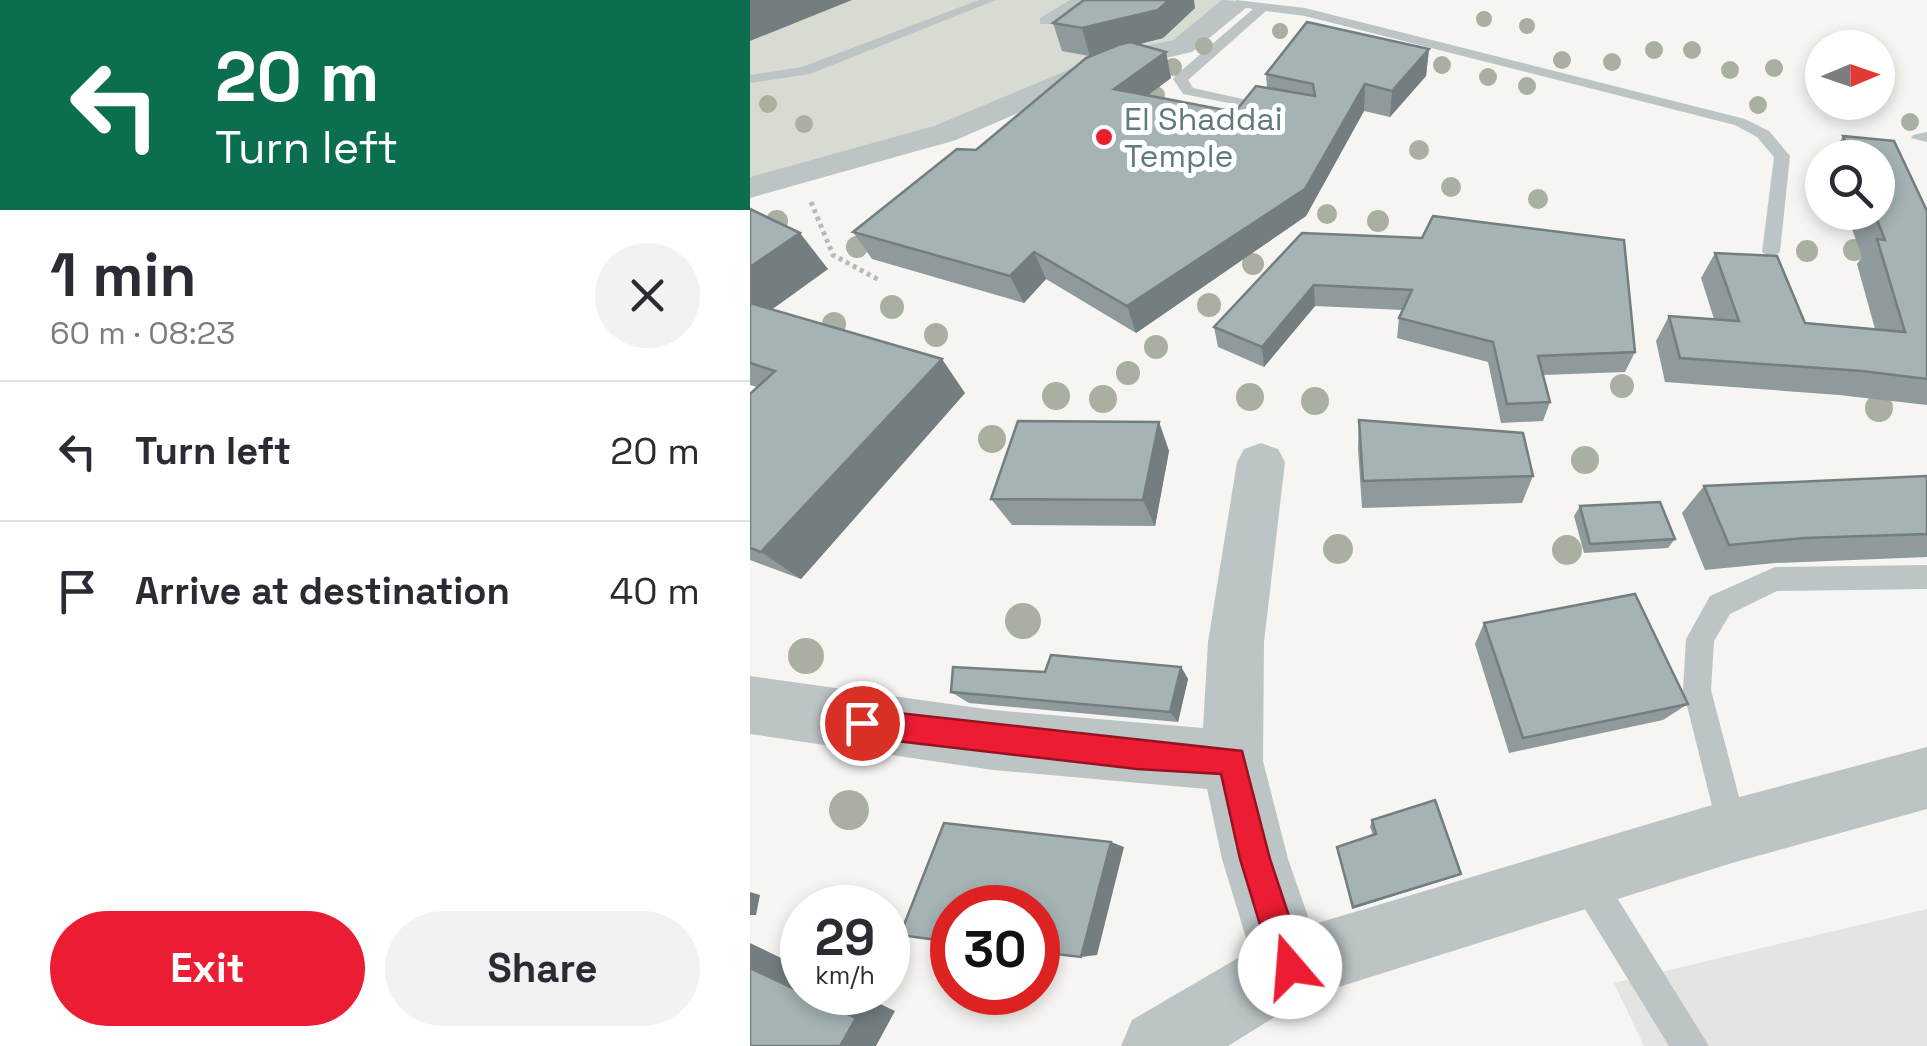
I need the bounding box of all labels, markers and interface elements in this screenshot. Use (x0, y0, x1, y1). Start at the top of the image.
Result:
north arrow (1805, 30, 1895, 120)
map controls (1805, 30, 1895, 230)
text: 20 m (215, 32, 380, 121)
icon: left (50, 40, 180, 170)
place label: El Shaddai Temple (1124, 99, 1283, 176)
text: Turn left (215, 119, 398, 176)
marker: El Shaddai Temple (1093, 126, 1115, 148)
button: search (1805, 140, 1895, 230)
text: 1 min (50, 237, 197, 314)
button: close (595, 243, 700, 348)
text: 60 m · 08:23 (50, 313, 235, 353)
icon: left (50, 424, 105, 479)
text: Turn left (135, 427, 291, 475)
text: 20 m (610, 427, 700, 475)
icon: arrive (50, 564, 105, 619)
text: Arrive at destination (135, 567, 510, 615)
text: 40 m (609, 567, 700, 615)
pin (820, 681, 905, 766)
icon: arrive (835, 696, 890, 751)
speed limit sign: 30 (930, 885, 1060, 1015)
text: 29 (815, 906, 875, 970)
button: Exit (50, 911, 365, 1026)
button: Share (385, 911, 700, 1026)
position arrow (1238, 915, 1342, 1019)
text: km/h (815, 959, 875, 991)

